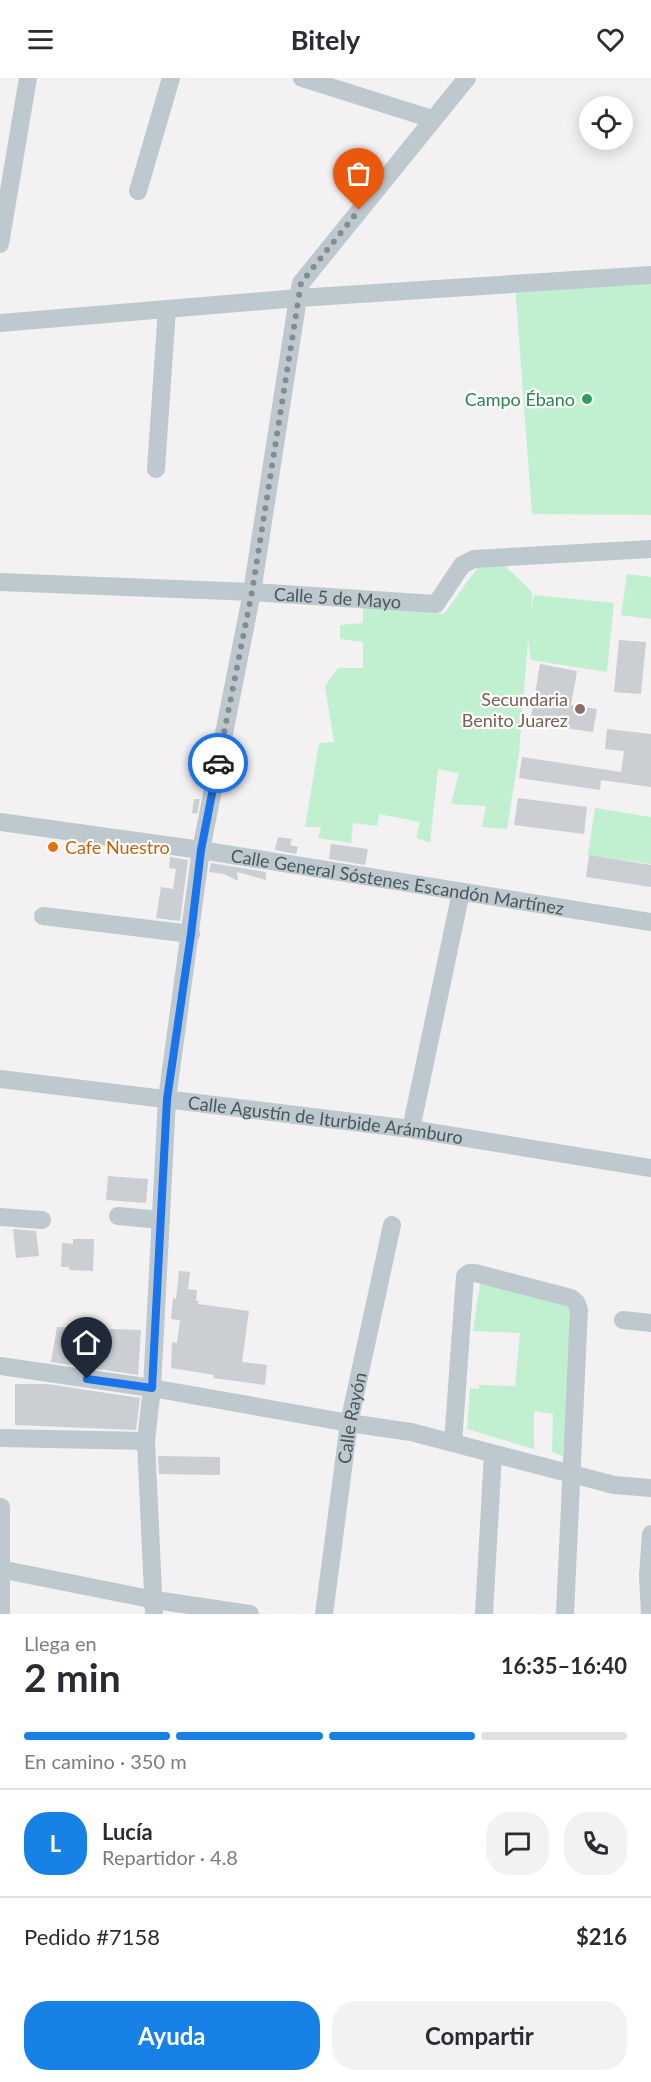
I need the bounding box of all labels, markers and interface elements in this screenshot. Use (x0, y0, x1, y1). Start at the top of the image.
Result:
icon: menu (24, 23, 57, 56)
text: Bitely (291, 23, 360, 56)
icon: heart (594, 23, 627, 56)
map controls (579, 96, 633, 150)
button: locate (579, 96, 633, 150)
pin (333, 148, 384, 210)
icon: bag (342, 157, 375, 190)
place label: Campo Ébano (465, 388, 575, 410)
marker: Campo Ébano (580, 392, 594, 406)
street label: Calle 5 de Mayo (273, 582, 402, 613)
place label: Secundaria Benito Juarez (462, 688, 568, 731)
marker: Secundaria Benito Juarez (573, 702, 587, 716)
courier (188, 733, 248, 793)
icon: car (202, 747, 235, 780)
place label: Cafe Nuestro (65, 836, 170, 858)
marker: Cafe Nuestro (46, 840, 60, 854)
street label: Calle General Sóstenes Escandón Martínez (229, 844, 566, 919)
street label: Calle Agustín de Iturbide Arámburo (187, 1091, 465, 1148)
pin (61, 1317, 112, 1379)
icon: home (70, 1326, 103, 1359)
street label: Calle Rayón (333, 1370, 371, 1465)
text: Llega en (24, 1631, 97, 1655)
text: 16:35–16:40 (501, 1652, 627, 1679)
text: 2 min (24, 1654, 121, 1700)
text: En camino · 350 m (24, 1749, 187, 1773)
button: chat (486, 1812, 549, 1875)
button: phone (564, 1812, 627, 1875)
text: Lucía (102, 1818, 153, 1845)
text: L (50, 1830, 61, 1857)
text: Repartidor · 4.8 (102, 1845, 238, 1869)
text: Pedido #7158 (24, 1923, 160, 1950)
text: $216 (576, 1923, 627, 1950)
button: Ayuda (24, 2001, 320, 2070)
button: Compartir (332, 2001, 627, 2070)

